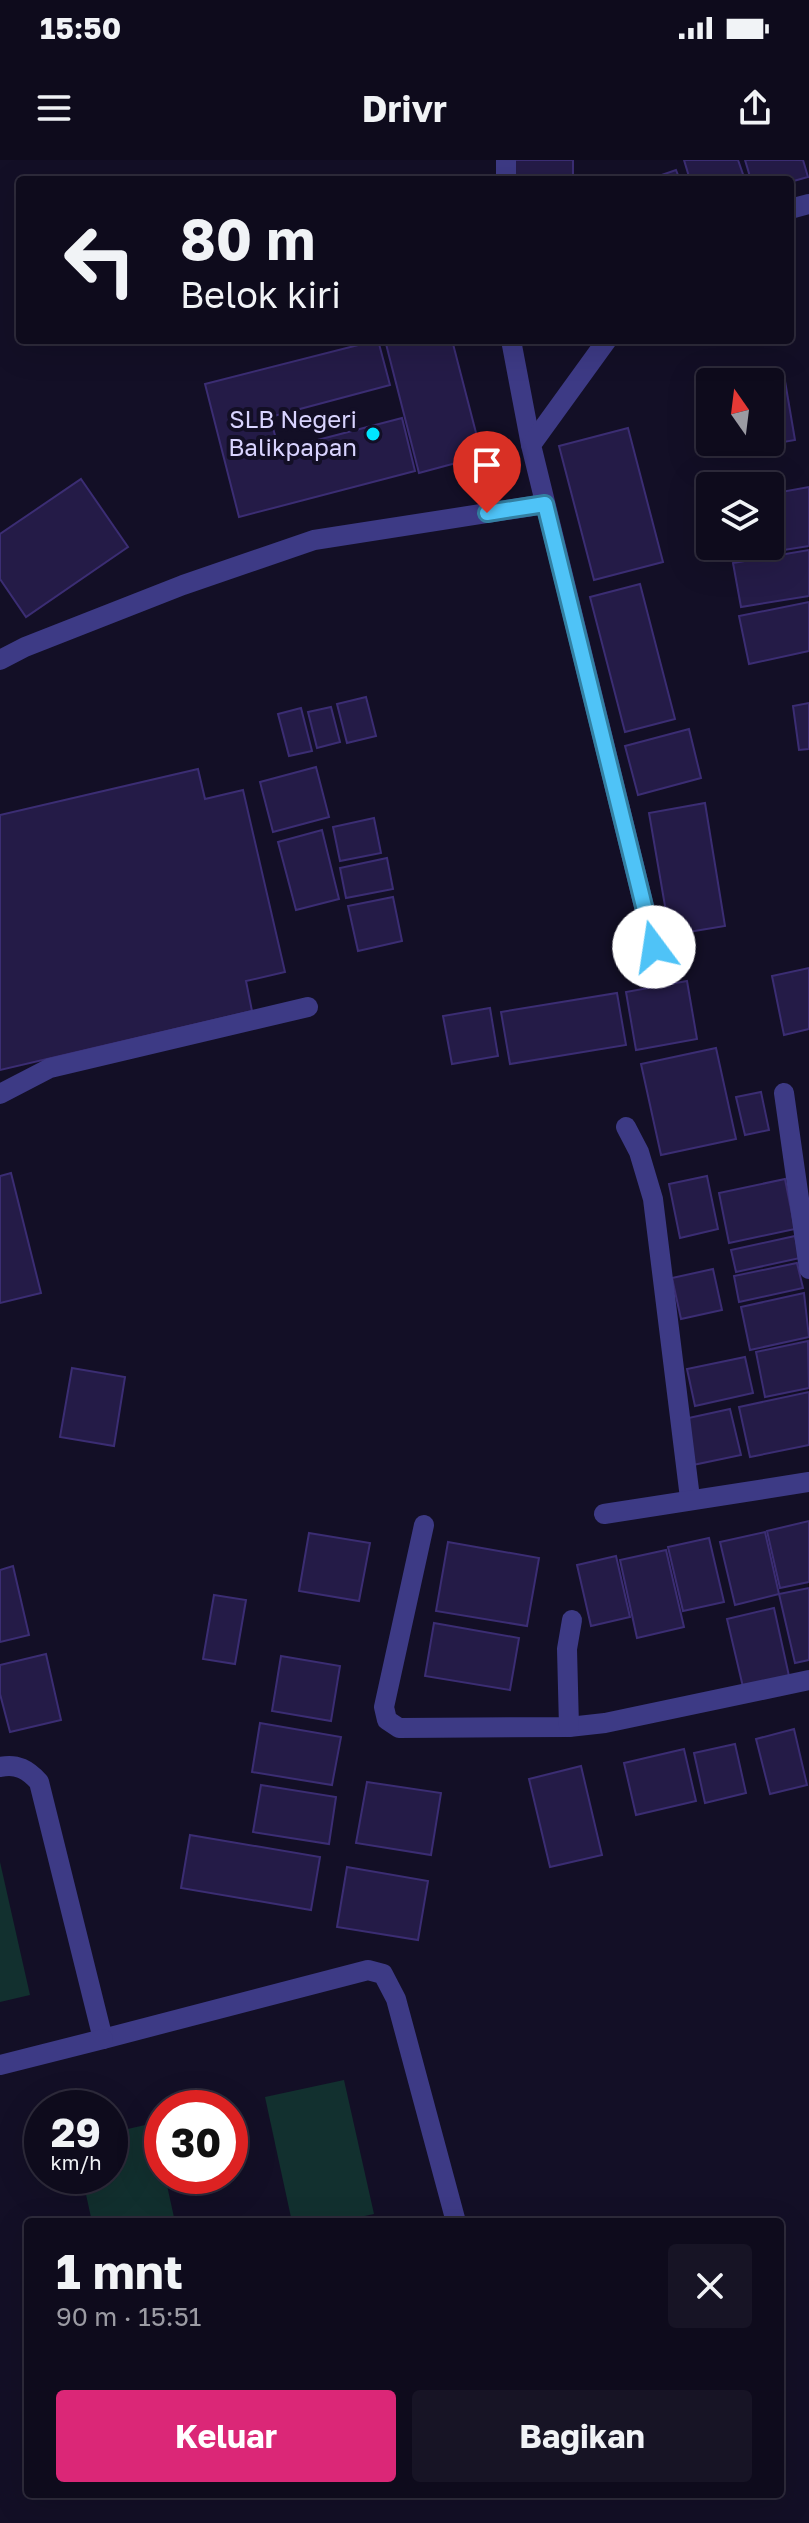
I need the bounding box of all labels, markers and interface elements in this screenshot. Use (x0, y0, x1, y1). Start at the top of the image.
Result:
text: 15:50 (40, 10, 121, 46)
icon: menu (32, 86, 76, 130)
icon: share (733, 86, 777, 130)
text: Drivr (362, 87, 447, 130)
text: 80 m (180, 205, 315, 272)
icon: left (48, 208, 152, 312)
text: Belok kiri (180, 273, 341, 316)
north arrow (696, 368, 784, 456)
map controls (696, 368, 784, 560)
place label: SLB Negeri Balikpapan (228, 404, 357, 461)
marker: SLB Negeri Balikpapan (364, 425, 382, 443)
pin (453, 431, 521, 513)
icon: arrive (465, 443, 509, 487)
button: layers (696, 472, 784, 560)
position arrow (612, 905, 696, 989)
speed limit sign: 30 (144, 2090, 248, 2194)
text: 29 (51, 2108, 101, 2156)
text: km/h (51, 2150, 101, 2174)
text: 1 mnt (56, 2242, 183, 2300)
button: close (668, 2244, 752, 2328)
text: 90 m · 15:51 (56, 2301, 201, 2332)
button: Keluar (56, 2390, 396, 2482)
button: Bagikan (412, 2390, 752, 2482)

